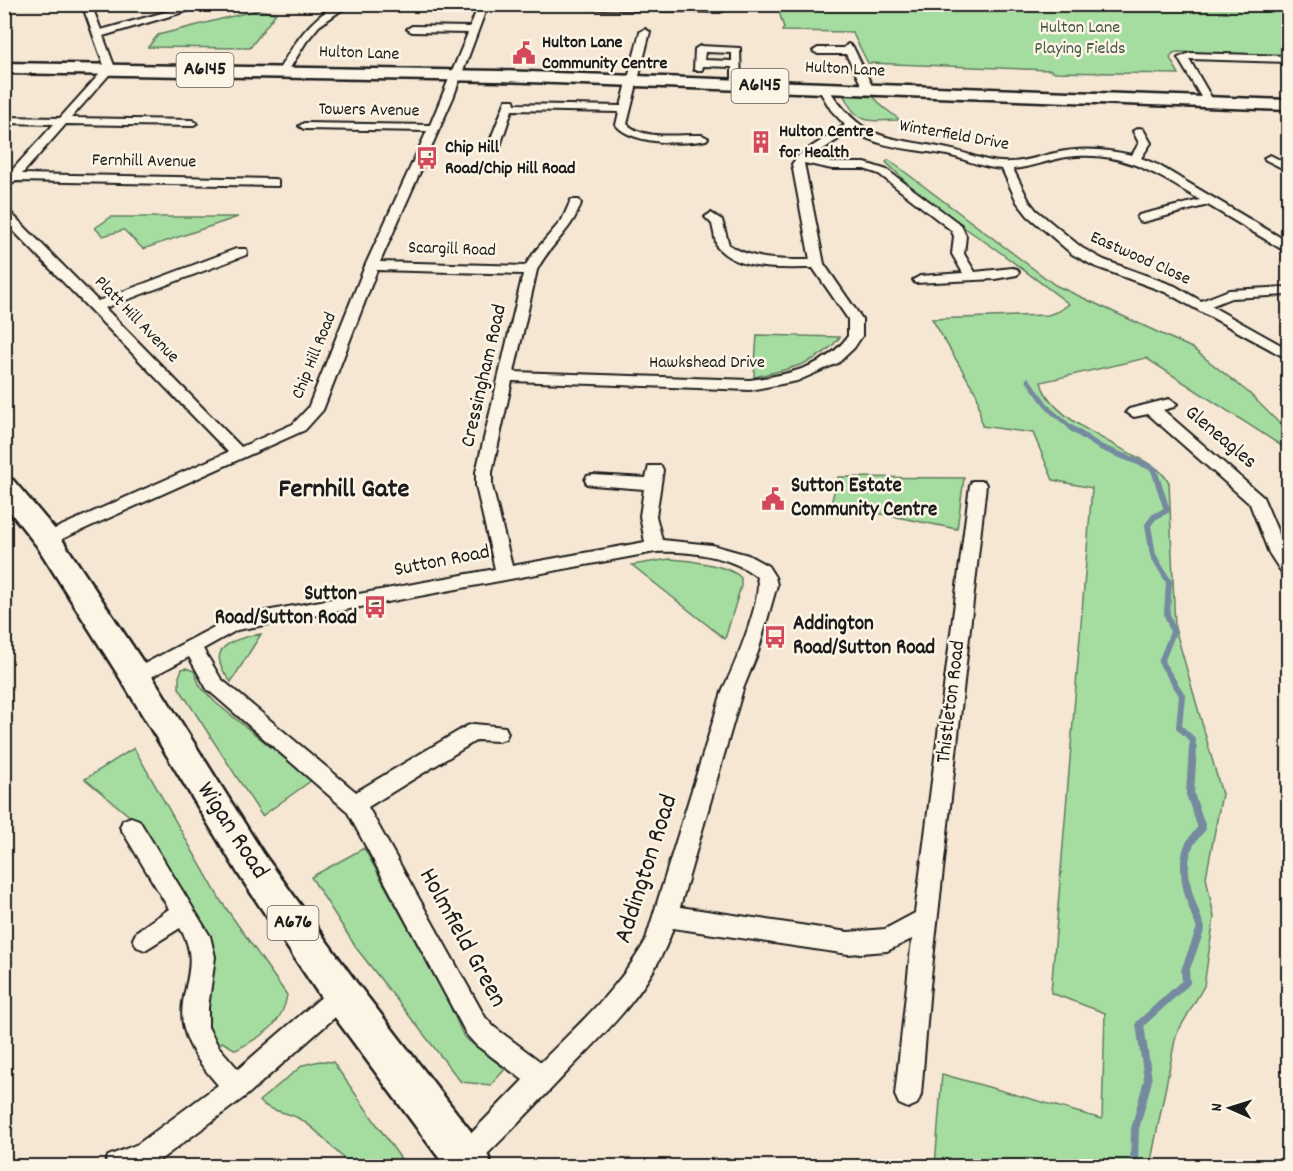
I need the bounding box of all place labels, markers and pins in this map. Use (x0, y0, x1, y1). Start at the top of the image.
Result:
place label: Hulton Lane Community Centre (542, 31, 668, 77)
public building icon: Hulton Lane Community Centre (511, 40, 537, 66)
place label: Hulton Centre for Health (778, 120, 874, 166)
building icon: Hulton Centre for Health (748, 129, 774, 155)
place label: Chip Hill Road/Chip Hill Road (445, 136, 576, 182)
bus stop icon: Chip Hill Road/Chip Hill Road (414, 145, 440, 171)
place label: Sutton Estate Community Centre (791, 472, 937, 526)
public building icon: Sutton Estate Community Centre (760, 486, 786, 512)
place label: Sutton Road/Sutton Road (215, 580, 357, 634)
bus stop icon: Sutton Road/Sutton Road (362, 594, 388, 620)
place label: Addington Road/Sutton Road (793, 610, 935, 664)
bus stop icon: Addington Road/Sutton Road (762, 624, 788, 650)

